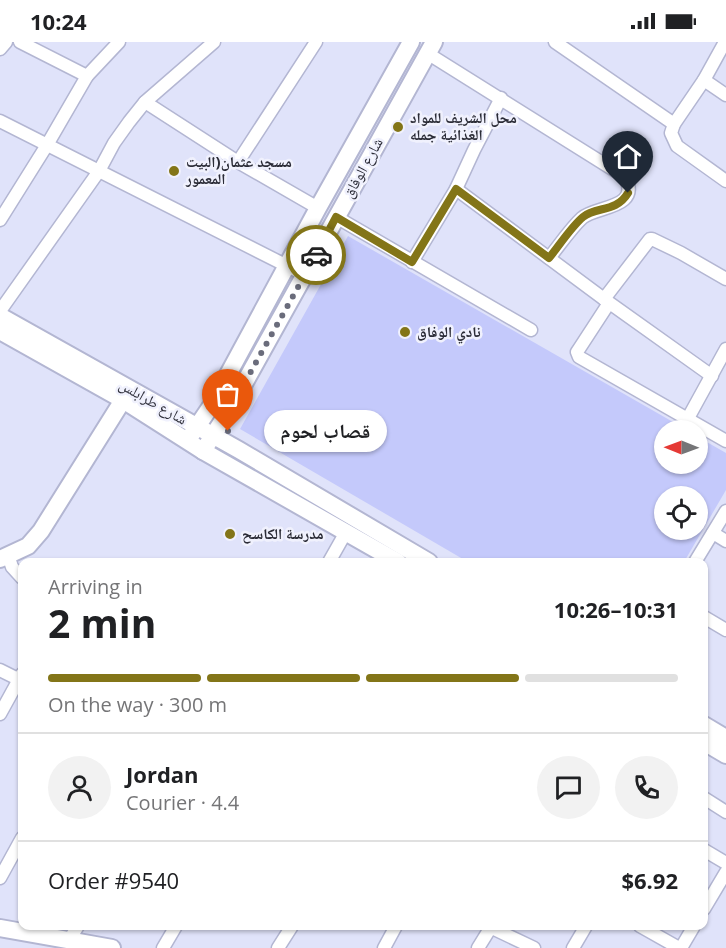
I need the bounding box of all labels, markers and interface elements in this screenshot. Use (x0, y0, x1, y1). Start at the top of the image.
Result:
text: 10:24 (30, 6, 87, 36)
place label: محل الشريف للمواد الغذائية جمله (410, 107, 517, 144)
marker: محل الشريف للمواد الغذائية جمله (391, 120, 405, 134)
pin (602, 131, 653, 193)
street label: شارع الوفاق (337, 134, 388, 202)
icon: home (611, 140, 644, 173)
place label: مسجد عثمان(البيت المعمور (185, 151, 292, 188)
marker: مسجد عثمان(البيت المعمور (167, 164, 181, 178)
courier (286, 225, 346, 285)
icon: car (300, 239, 333, 272)
place label: نادي الوفاق (417, 321, 481, 344)
marker: نادي الوفاق (398, 325, 412, 339)
pin (202, 369, 253, 431)
street label: شارع طرابلس (116, 374, 191, 429)
icon: bag (211, 378, 244, 411)
callout: قصاب لحوم (264, 410, 387, 452)
text: قصاب لحوم (281, 417, 370, 444)
north arrow (654, 420, 708, 474)
map controls (654, 420, 708, 540)
button: locate (654, 486, 708, 540)
place label: مدرسة الكاسح (242, 523, 324, 544)
marker: مدرسة الكاسح (223, 527, 237, 541)
text: Arriving in (48, 573, 143, 600)
text: 10:26–10:31 (554, 594, 678, 624)
text: 2 min (48, 596, 156, 649)
text: On the way · 300 m (48, 691, 227, 718)
button: person (48, 756, 111, 819)
button: chat (537, 756, 600, 819)
button: phone (615, 756, 678, 819)
text: Jordan (126, 759, 199, 789)
text: Courier · 4.4 (126, 789, 239, 816)
text: Order #9540 (48, 865, 179, 895)
text: $6.92 (621, 865, 678, 895)

